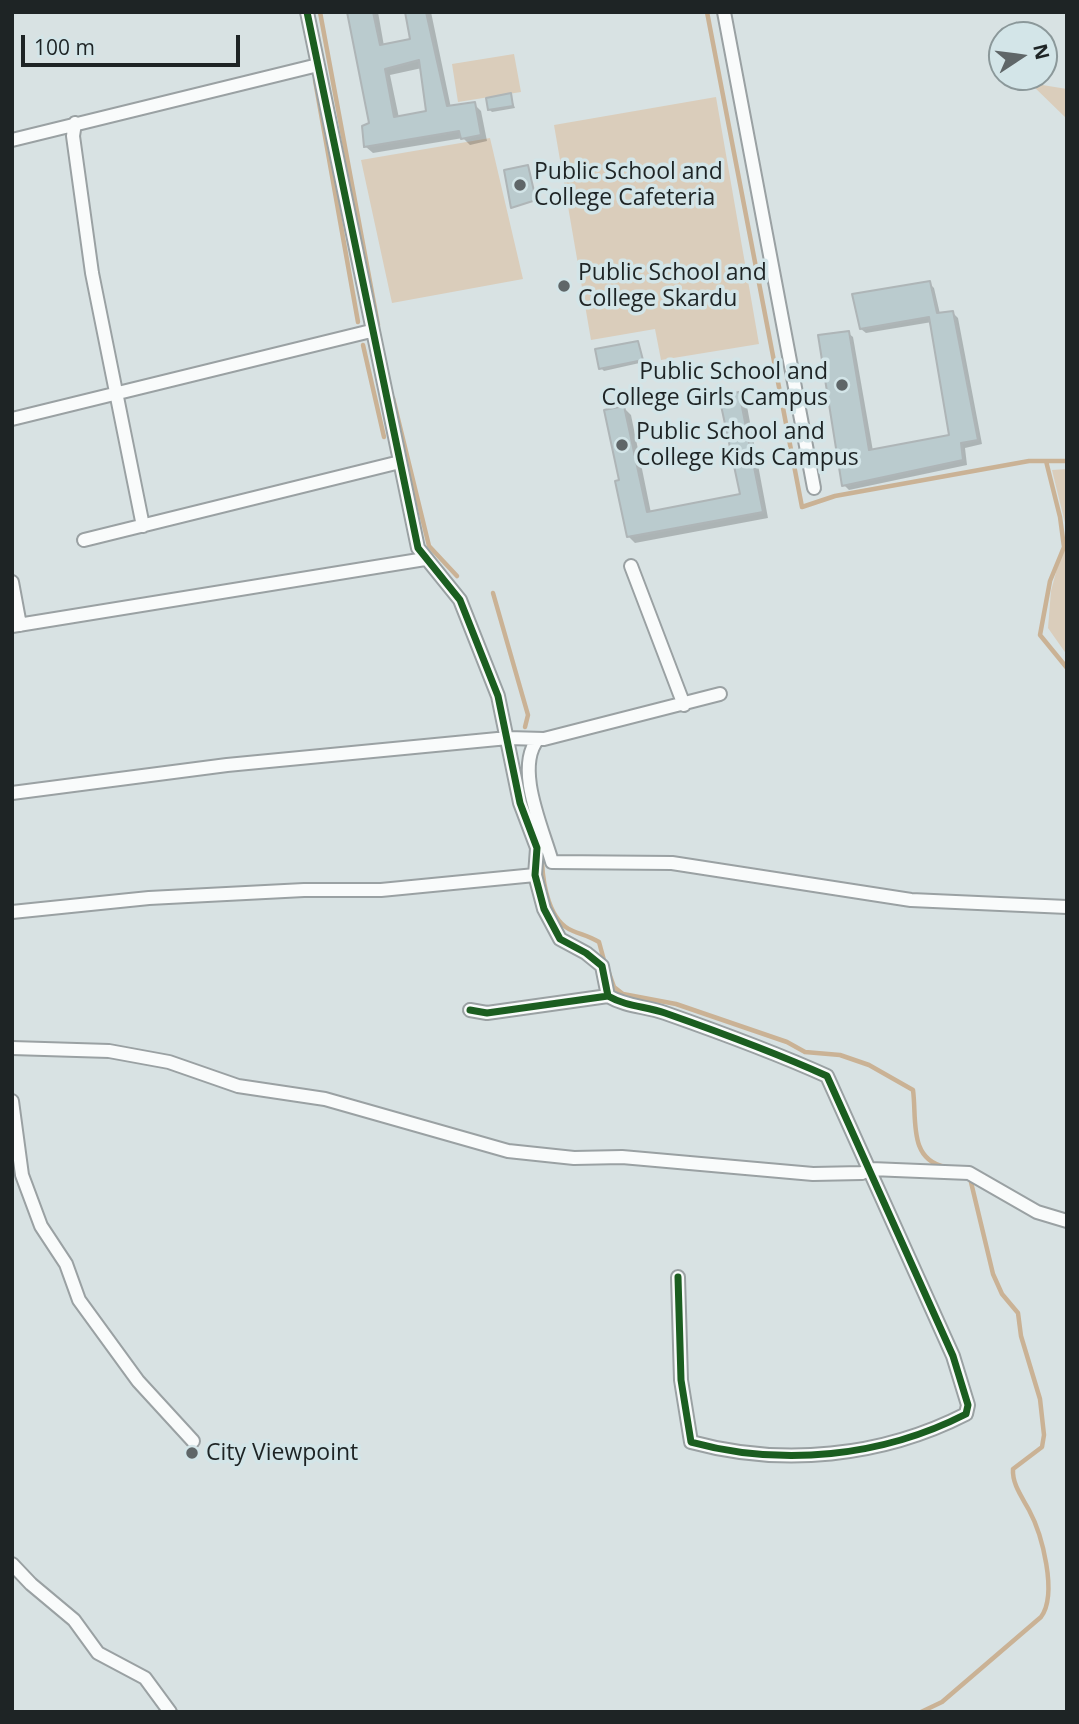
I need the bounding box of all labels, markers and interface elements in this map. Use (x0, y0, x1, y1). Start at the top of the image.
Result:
scale bar (24, 21, 243, 65)
north arrow (988, 21, 1058, 91)
text: 100 m (34, 33, 95, 61)
text: N (1027, 41, 1056, 62)
place label: Public School and College Cafeteria (534, 158, 723, 212)
marker: Public School and College Cafeteria (512, 177, 528, 193)
place label: Public School and College Skardu (578, 259, 767, 313)
marker: Public School and College Skardu (556, 278, 572, 294)
place label: Public School and College Girls Campus (601, 358, 828, 412)
marker: Public School and College Girls Campus (834, 377, 850, 393)
place label: Public School and College Kids Campus (636, 418, 859, 472)
marker: Public School and College Kids Campus (614, 437, 630, 453)
place label: City Viewpoint (206, 1439, 358, 1467)
marker: City Viewpoint (184, 1445, 200, 1461)

